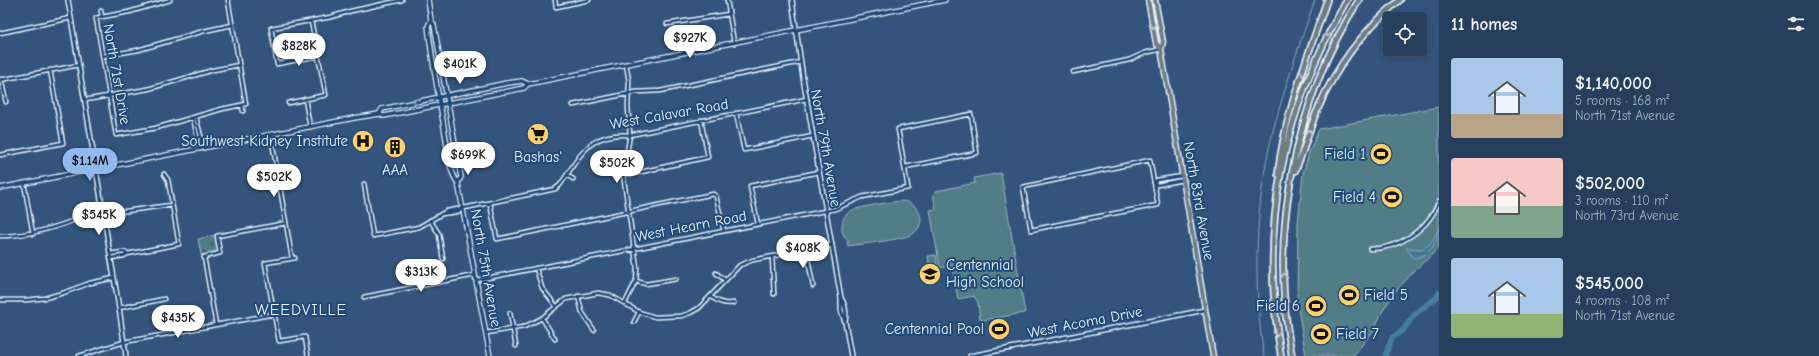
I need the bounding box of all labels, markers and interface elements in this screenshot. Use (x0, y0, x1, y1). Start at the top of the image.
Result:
map controls (1383, 12, 1427, 56)
button: locate (1383, 12, 1427, 56)
icon: filters (1785, 13, 1807, 35)
text: 11 homes (1451, 15, 1517, 34)
street label: North 71st Drive (99, 22, 135, 126)
one-way arrow (1148, 22, 1156, 29)
pin: $927K (662, 25, 718, 59)
text: $927K (673, 30, 707, 45)
one-way arrow (1325, 30, 1333, 37)
pin: $828K (271, 33, 327, 67)
text: $828K (282, 38, 316, 53)
pin: $401K (432, 51, 488, 85)
text: $401K (443, 56, 477, 71)
one-way arrow (1299, 70, 1308, 77)
icon: home (1483, 74, 1531, 122)
text: $1,140,000 (1575, 74, 1652, 93)
street label: North 79th Avenue (807, 88, 845, 209)
text: 5 rooms · 168 m² (1575, 93, 1669, 108)
street label: West Calavar Road (608, 95, 730, 133)
one-way arrow (412, 98, 419, 106)
text: North 71st Avenue (1575, 108, 1675, 123)
supermarket icon: Bashas' (525, 121, 551, 147)
hospital icon: Southwest Kidney Institute (350, 128, 376, 154)
one-way arrow (1304, 129, 1312, 136)
place label: Southwest Kidney Institute (181, 132, 348, 150)
building icon: AAA (382, 134, 408, 160)
street label: North 83rd Avenue (1180, 140, 1218, 262)
sports icon: Field 1 (1368, 141, 1394, 167)
pin: $699K (440, 142, 496, 176)
place label: Field 1 (1324, 145, 1366, 163)
text: $699K (450, 147, 486, 162)
pin: $1.14M (57, 148, 123, 182)
place label: Bashas' (514, 148, 562, 166)
pin: $502K (589, 150, 645, 184)
text: $1.14M (72, 153, 108, 168)
text: $502K (599, 155, 635, 170)
place label: AAA (382, 161, 408, 179)
pin: $502K (246, 164, 302, 198)
text: $502K (256, 169, 292, 184)
icon: home (1483, 174, 1531, 222)
text: $502,000 (1575, 174, 1645, 193)
sports icon: Field 4 (1379, 184, 1405, 210)
place label: Field 4 (1333, 188, 1376, 206)
text: 3 rooms · 110 m² (1575, 193, 1668, 208)
pin: $545K (71, 202, 127, 236)
street label: West Hearn Road (634, 206, 748, 246)
text: $545K (81, 207, 117, 222)
street label: North 75th Avenue (467, 208, 505, 329)
text: North 73rd Avenue (1575, 208, 1679, 223)
pin: $408K (775, 235, 831, 269)
text: $408K (785, 240, 821, 255)
place label: Centennial High School (946, 256, 1024, 291)
pin: $313K (393, 259, 449, 293)
school or university icon: Centennial High School (917, 261, 943, 287)
text: $313K (404, 264, 438, 279)
one-way arrow (1279, 273, 1288, 279)
icon: home (1483, 274, 1531, 322)
text: $545,000 (1575, 274, 1644, 293)
sports icon: Field 5 (1336, 282, 1362, 308)
place label: Field 5 (1364, 286, 1408, 304)
sports icon: Field 6 (1303, 293, 1329, 319)
text: 4 rooms · 108 m² (1575, 293, 1670, 308)
place label: Field 6 (1256, 297, 1300, 315)
district label: WEEDVILLE (255, 301, 347, 319)
street label: West Acoma Drive (1026, 302, 1144, 342)
pin: $435K (150, 305, 206, 339)
text: North 71st Avenue (1575, 308, 1675, 323)
text: $435K (161, 310, 195, 325)
sports icon: Centennial Pool (986, 316, 1012, 342)
place label: Centennial Pool (885, 320, 984, 338)
sports icon: Field 7 (1308, 321, 1334, 347)
place label: Field 7 (1336, 325, 1379, 343)
one-way arrow (1272, 331, 1281, 337)

